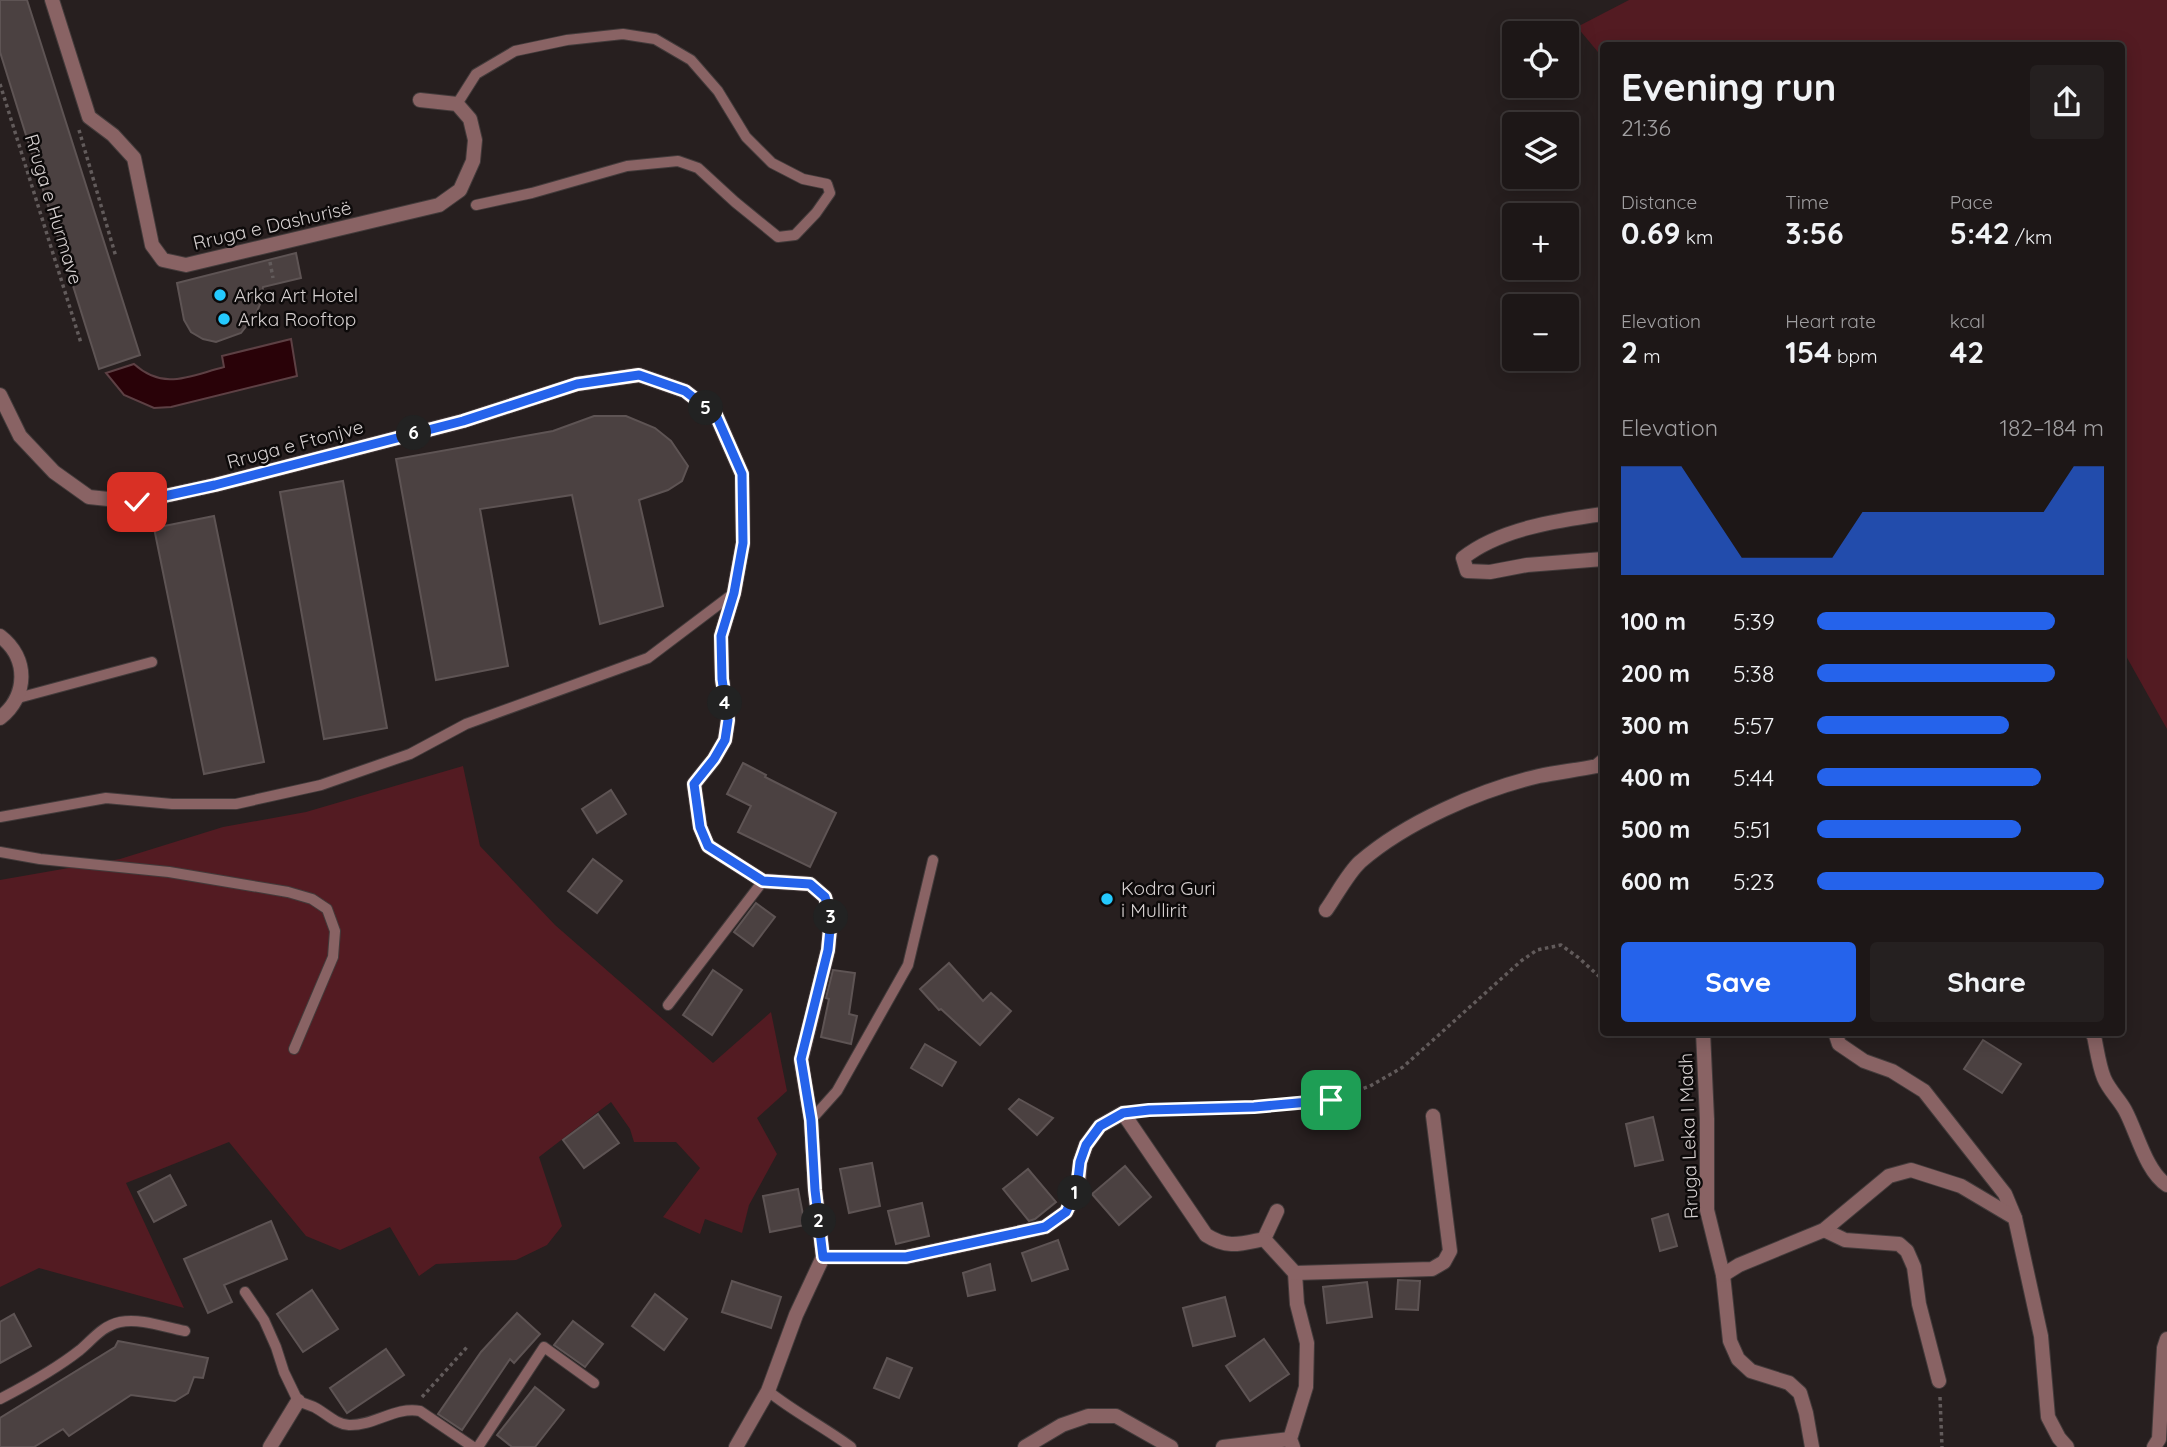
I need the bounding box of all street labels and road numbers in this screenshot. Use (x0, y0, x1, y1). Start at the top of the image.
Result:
street label: Rruga e Hurmave (20, 131, 88, 287)
street label: Rruga e Dashurisë (190, 195, 354, 255)
street label: Rruga e Ftonjve (224, 414, 366, 474)
street label: Rruga Leka I Madh (1673, 1053, 1703, 1219)

